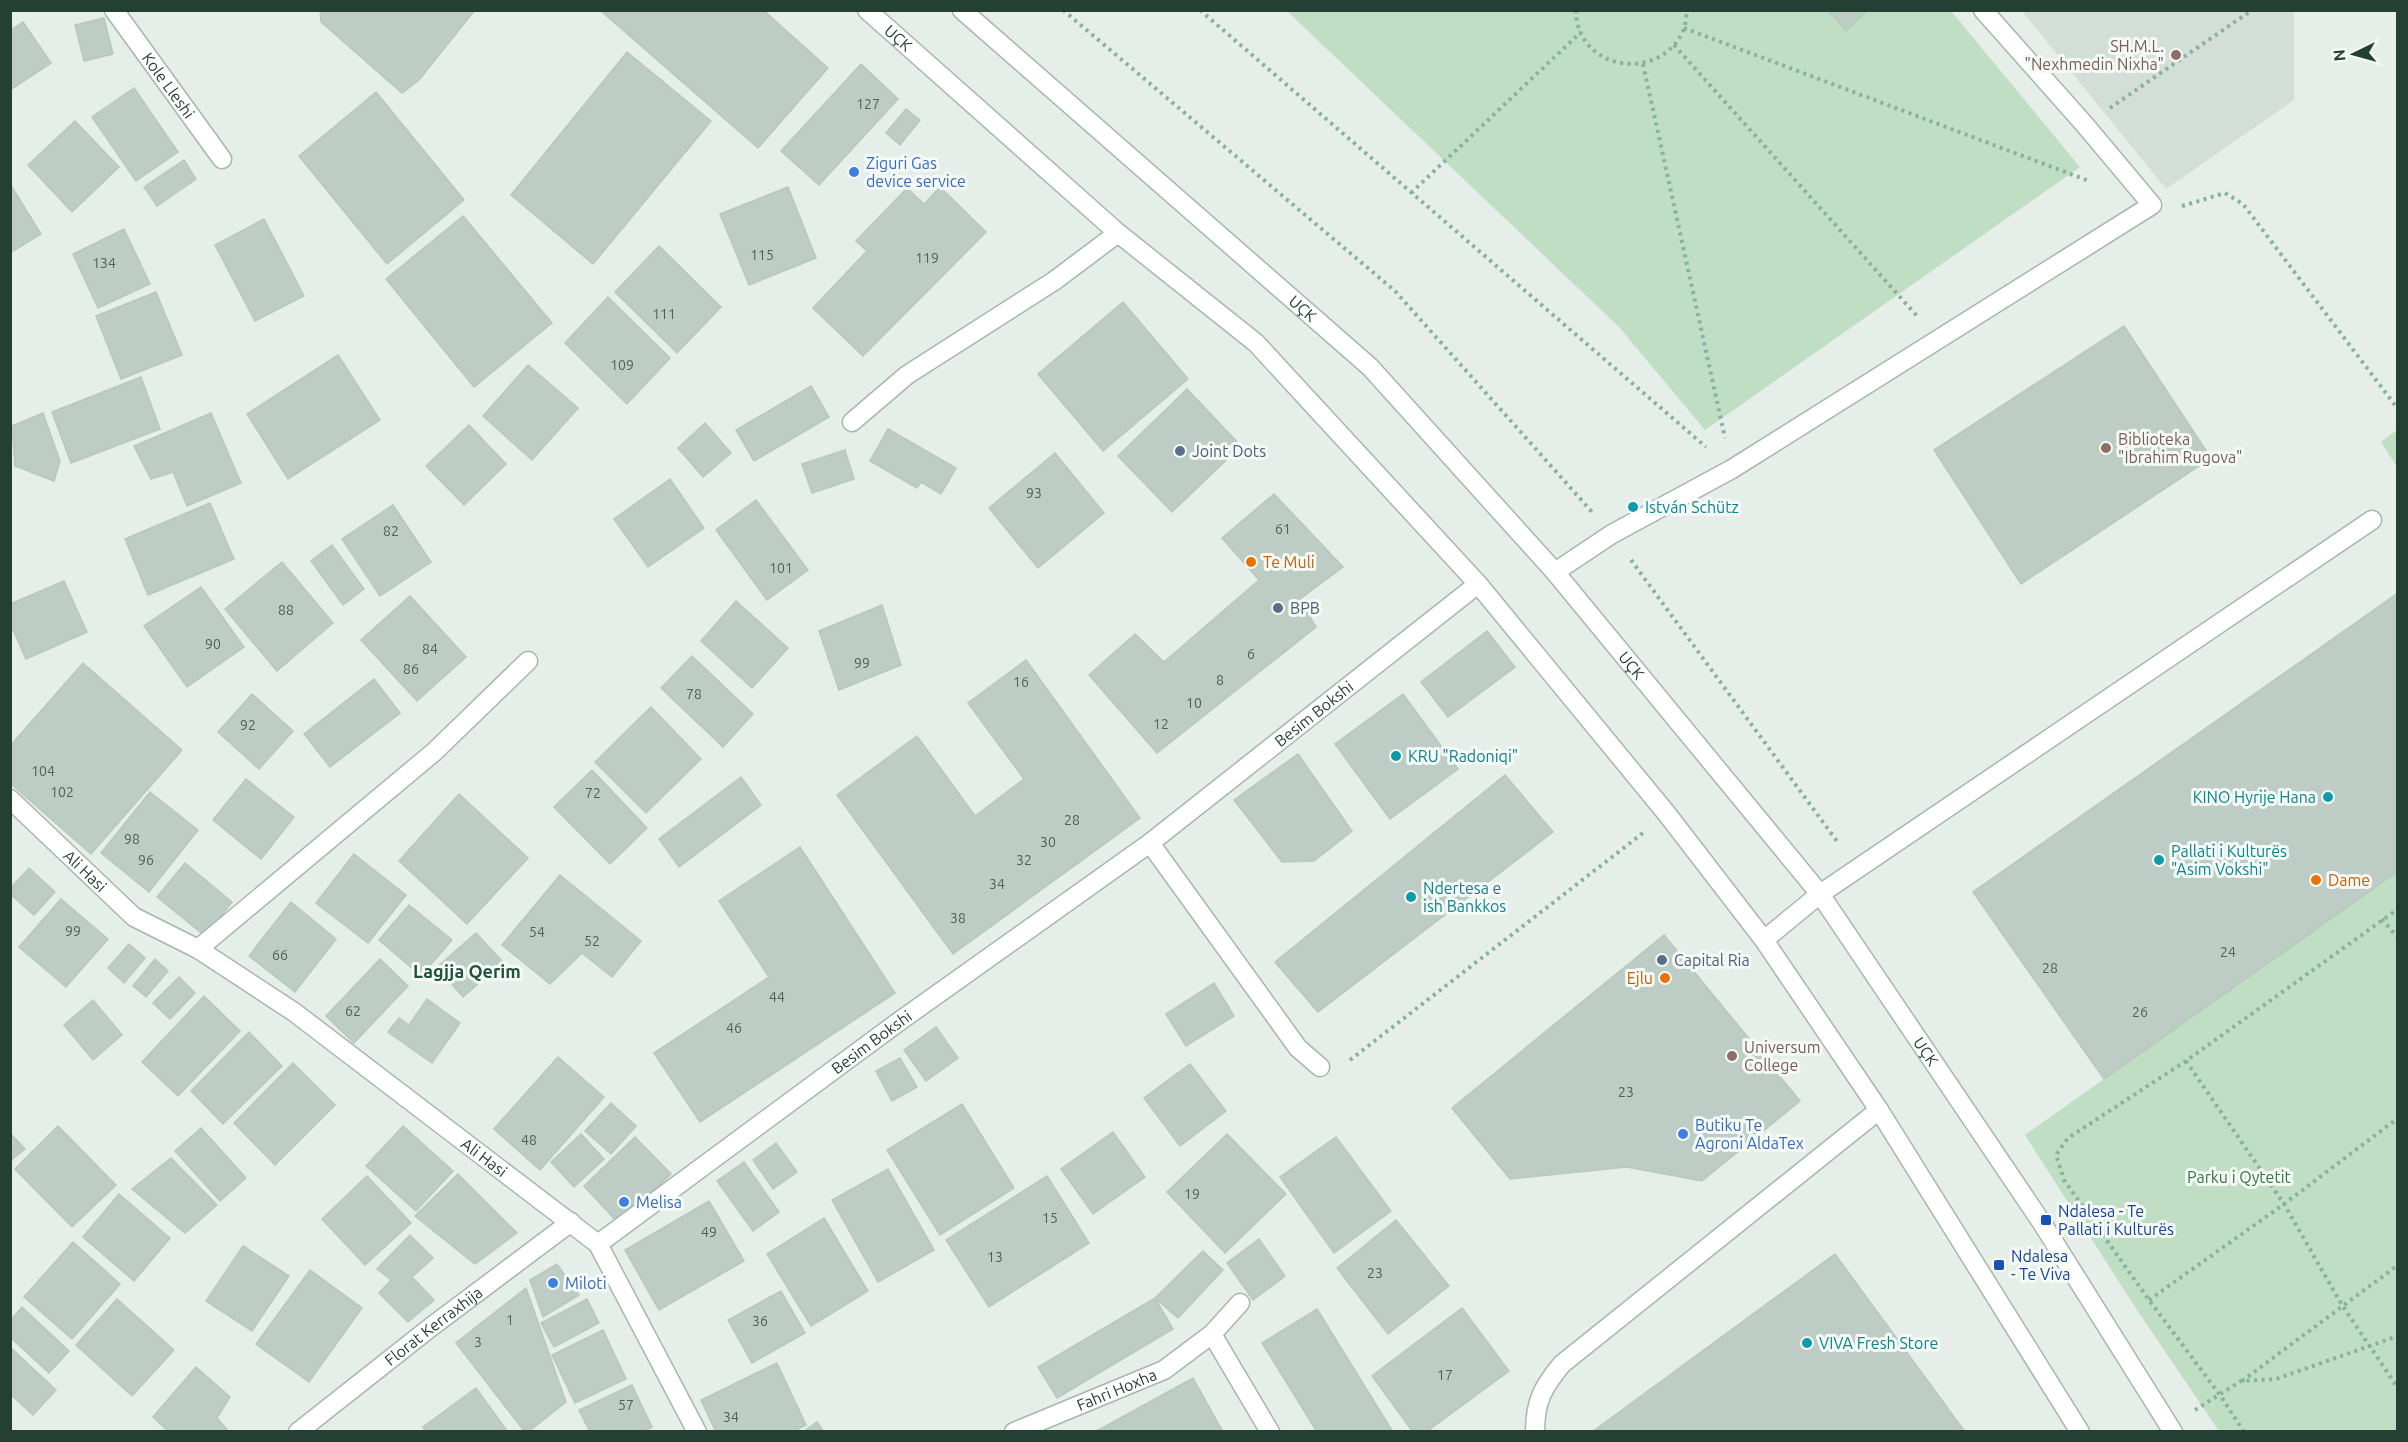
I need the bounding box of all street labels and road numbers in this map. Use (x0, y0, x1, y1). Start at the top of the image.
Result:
street label: UÇK (881, 21, 916, 55)
street label: Kole Lleshi (139, 49, 198, 122)
street label: UÇK (1286, 291, 1321, 325)
street label: UÇK (1615, 648, 1649, 683)
street label: Besim Bokshi (1271, 677, 1357, 750)
street label: Ali Hasi (60, 846, 111, 895)
street label: Besim Bokshi (828, 1007, 915, 1077)
street label: UÇK (1910, 1034, 1942, 1069)
street label: Ali Hasi (458, 1134, 511, 1180)
street label: Florat Kerraxhija (381, 1283, 486, 1369)
street label: Fahri Hoxha (1074, 1365, 1159, 1414)

